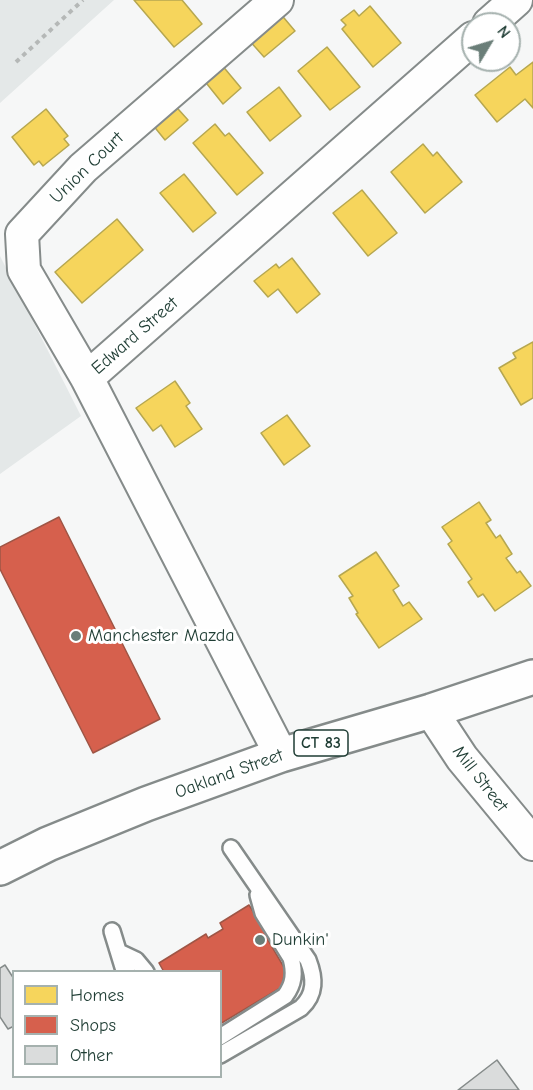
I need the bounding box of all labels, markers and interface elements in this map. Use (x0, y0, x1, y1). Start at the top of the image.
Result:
north arrow (461, 12, 521, 72)
text: N (493, 22, 514, 42)
street label: Union Court (46, 128, 128, 208)
street label: Edward Street (87, 293, 183, 379)
place label: Manchester Mazda (88, 625, 235, 647)
marker: Manchester Mazda (69, 629, 83, 643)
road number: CT 83 (294, 730, 348, 756)
street label: Mill Street (447, 742, 513, 816)
street label: Oakland Street (172, 744, 286, 804)
place label: Dunkin' (272, 929, 329, 951)
marker: Dunkin' (253, 933, 267, 947)
legend (12, 970, 222, 1078)
text: Homes (70, 985, 124, 1006)
text: Shops (70, 1015, 116, 1036)
text: Other (70, 1045, 113, 1066)

